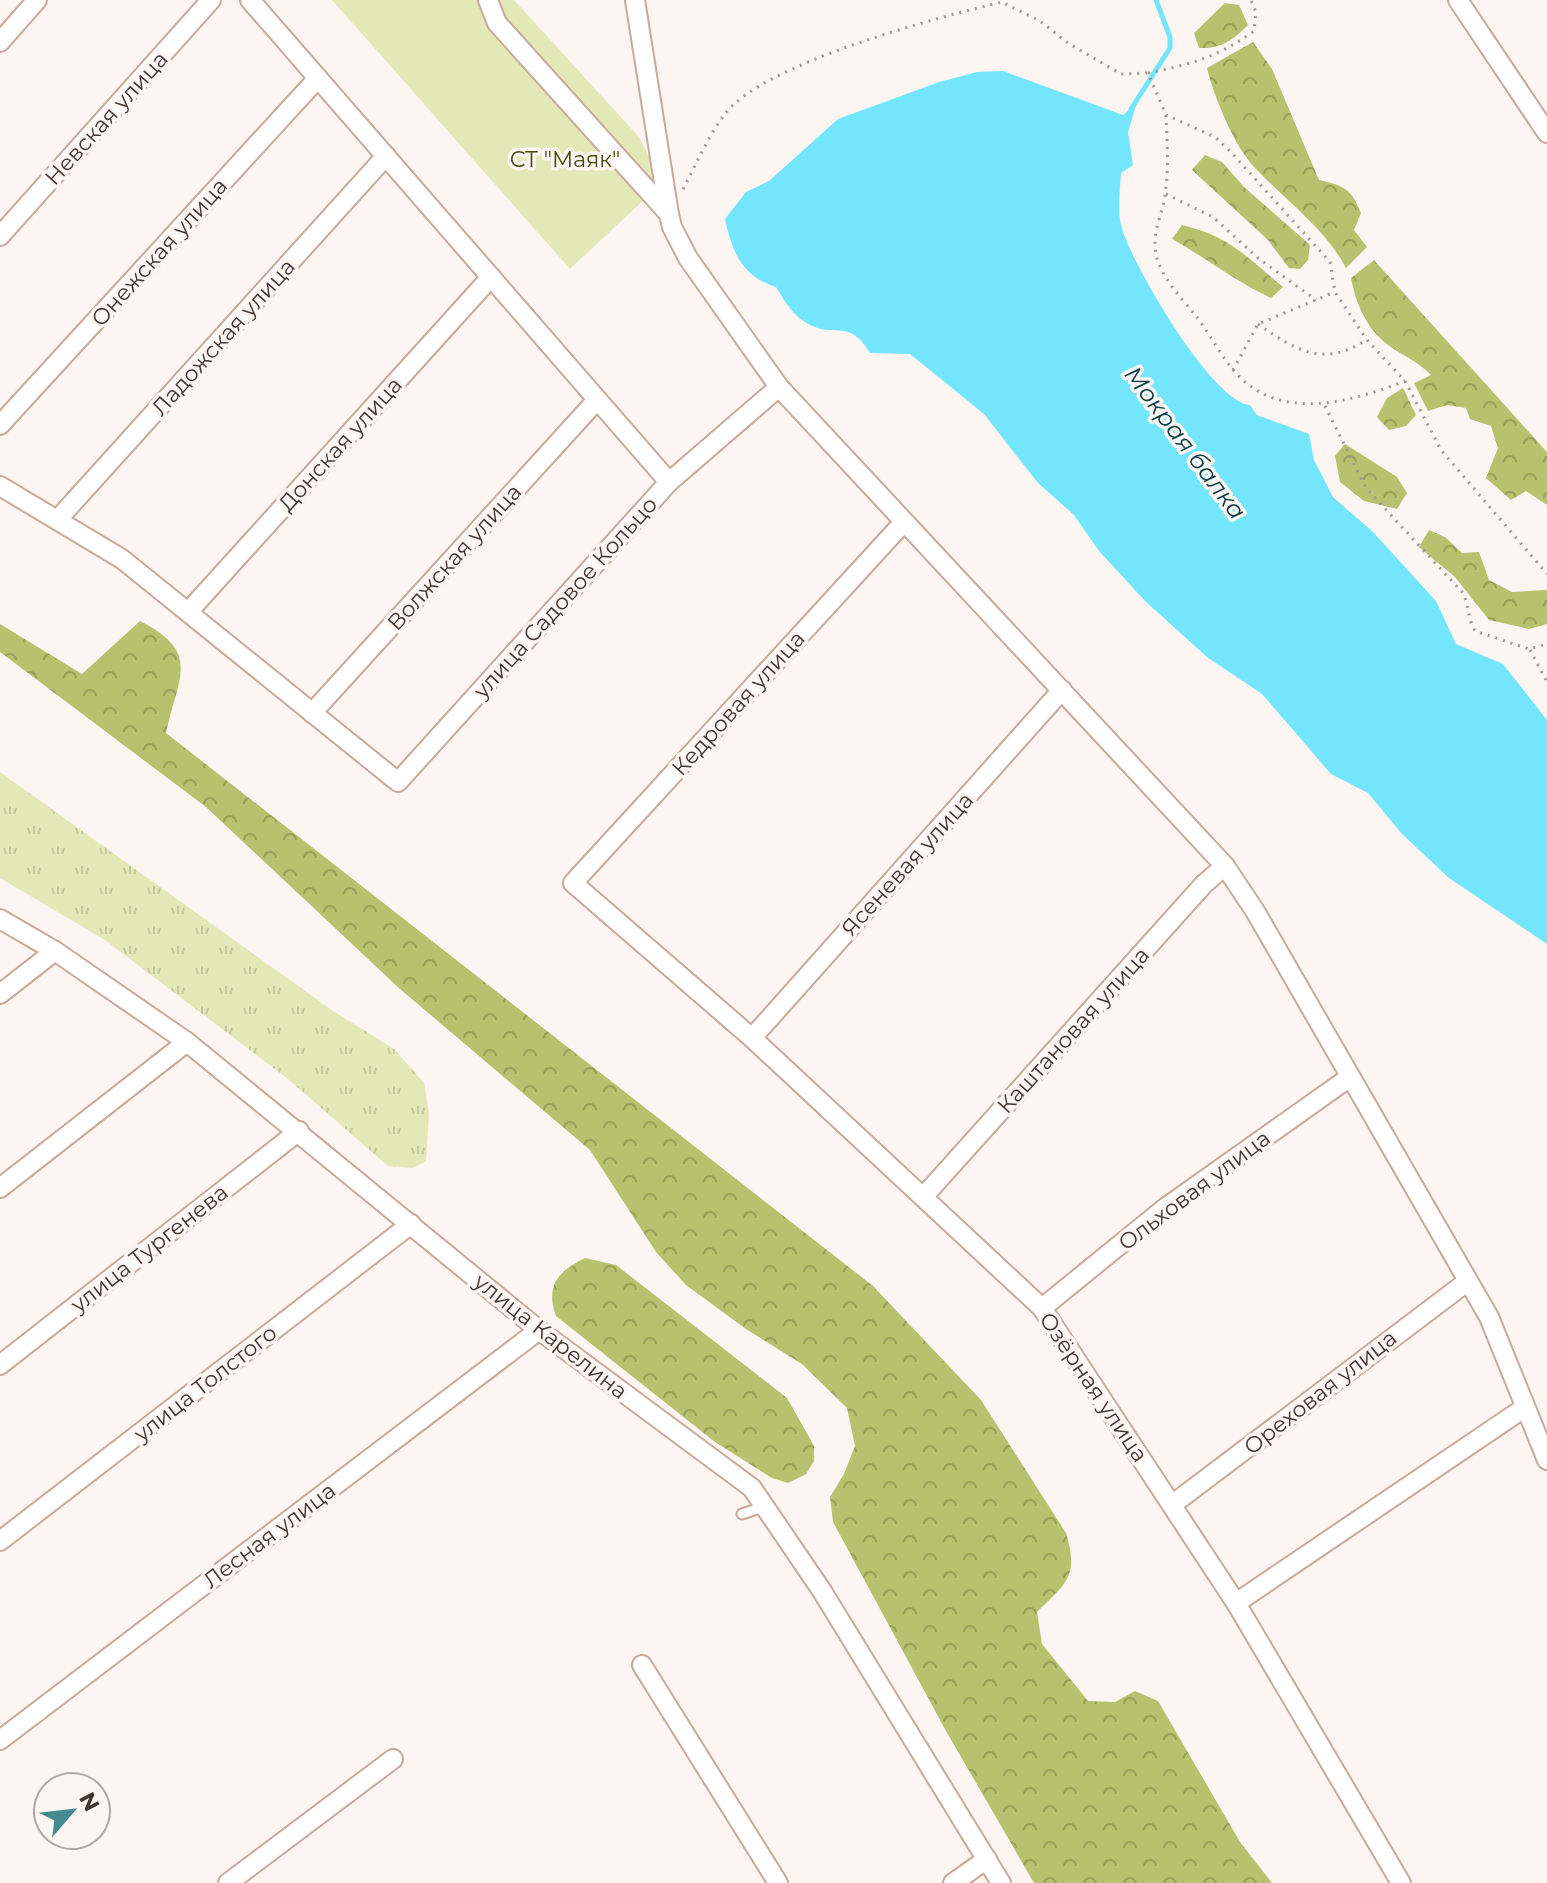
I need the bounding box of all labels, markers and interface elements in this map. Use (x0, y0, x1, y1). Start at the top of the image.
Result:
street label: Невская улица (39, 46, 173, 191)
park label: СТ "Маяк" (510, 146, 620, 173)
street label: Онежская улица (86, 173, 233, 332)
street label: Ладожская улица (146, 253, 301, 421)
water label: Мокрая балка (1118, 360, 1252, 525)
street label: Донская улица (273, 372, 408, 517)
street label: Волжская улица (382, 479, 527, 636)
street label: улица Садовое Кольцо (467, 491, 663, 704)
street label: Кедровая улица (666, 625, 810, 781)
street label: Ясеневая улица (836, 787, 979, 942)
street label: Каштановая улица (992, 942, 1155, 1119)
street label: Ольховая улица (1113, 1125, 1275, 1256)
street label: улица Тургенева (64, 1179, 233, 1319)
street label: улица Карелина (468, 1267, 633, 1405)
street label: Озёрная улица (1034, 1307, 1154, 1467)
street label: улица Толстого (128, 1319, 282, 1448)
street label: Ореховая улица (1239, 1324, 1402, 1460)
street label: Лесная улица (198, 1477, 341, 1594)
north arrow (32, 1771, 112, 1851)
text: N (73, 1788, 105, 1816)

